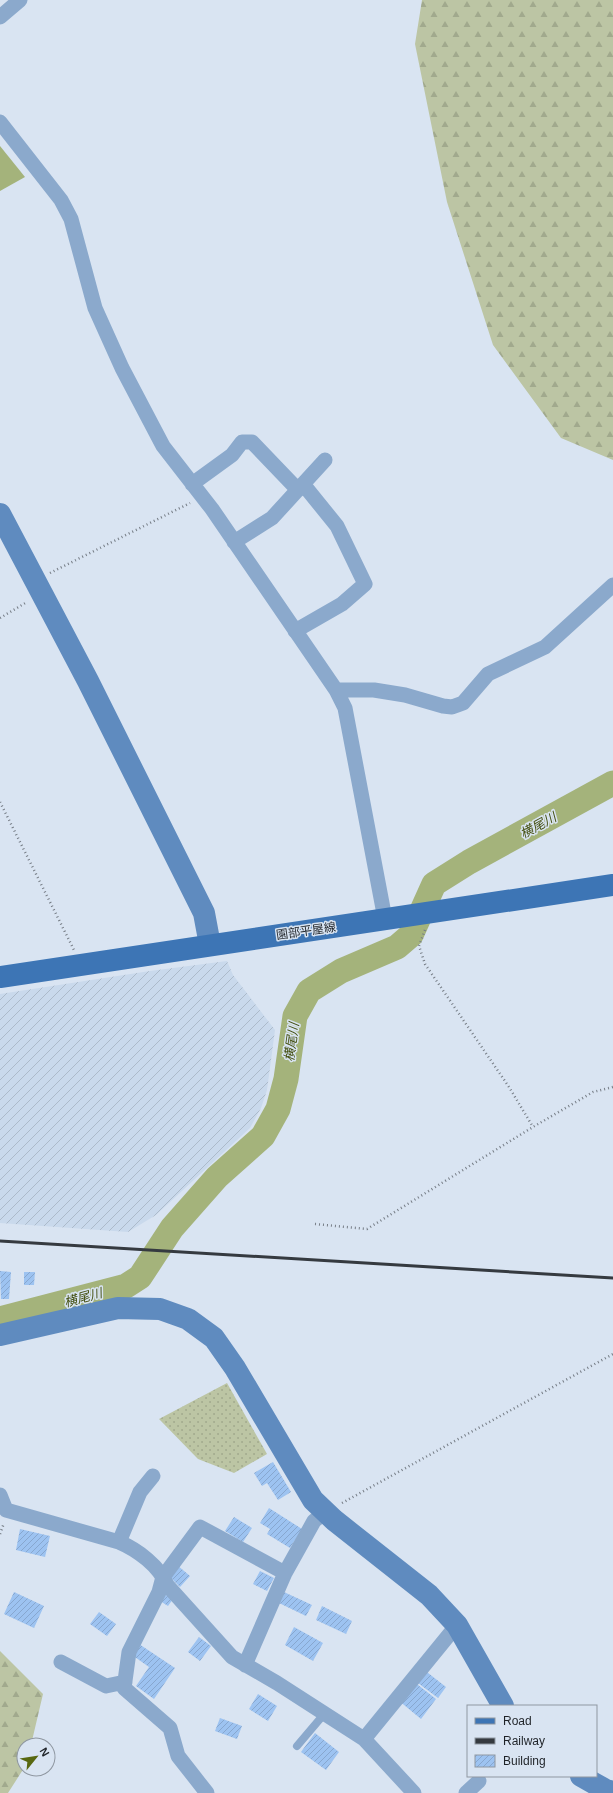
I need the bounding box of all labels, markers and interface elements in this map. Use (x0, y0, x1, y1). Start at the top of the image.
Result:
water label: 横尾川 (518, 808, 561, 841)
street label: 園部平屋線 (275, 920, 337, 942)
water label: 横尾川 (281, 1020, 302, 1062)
water label: 横尾川 (62, 1285, 106, 1310)
legend (467, 1705, 597, 1777)
text: Road (503, 1714, 532, 1728)
text: Railway (503, 1734, 545, 1748)
north arrow (16, 1737, 56, 1777)
text: N (37, 1746, 52, 1758)
text: Building (503, 1754, 546, 1768)

